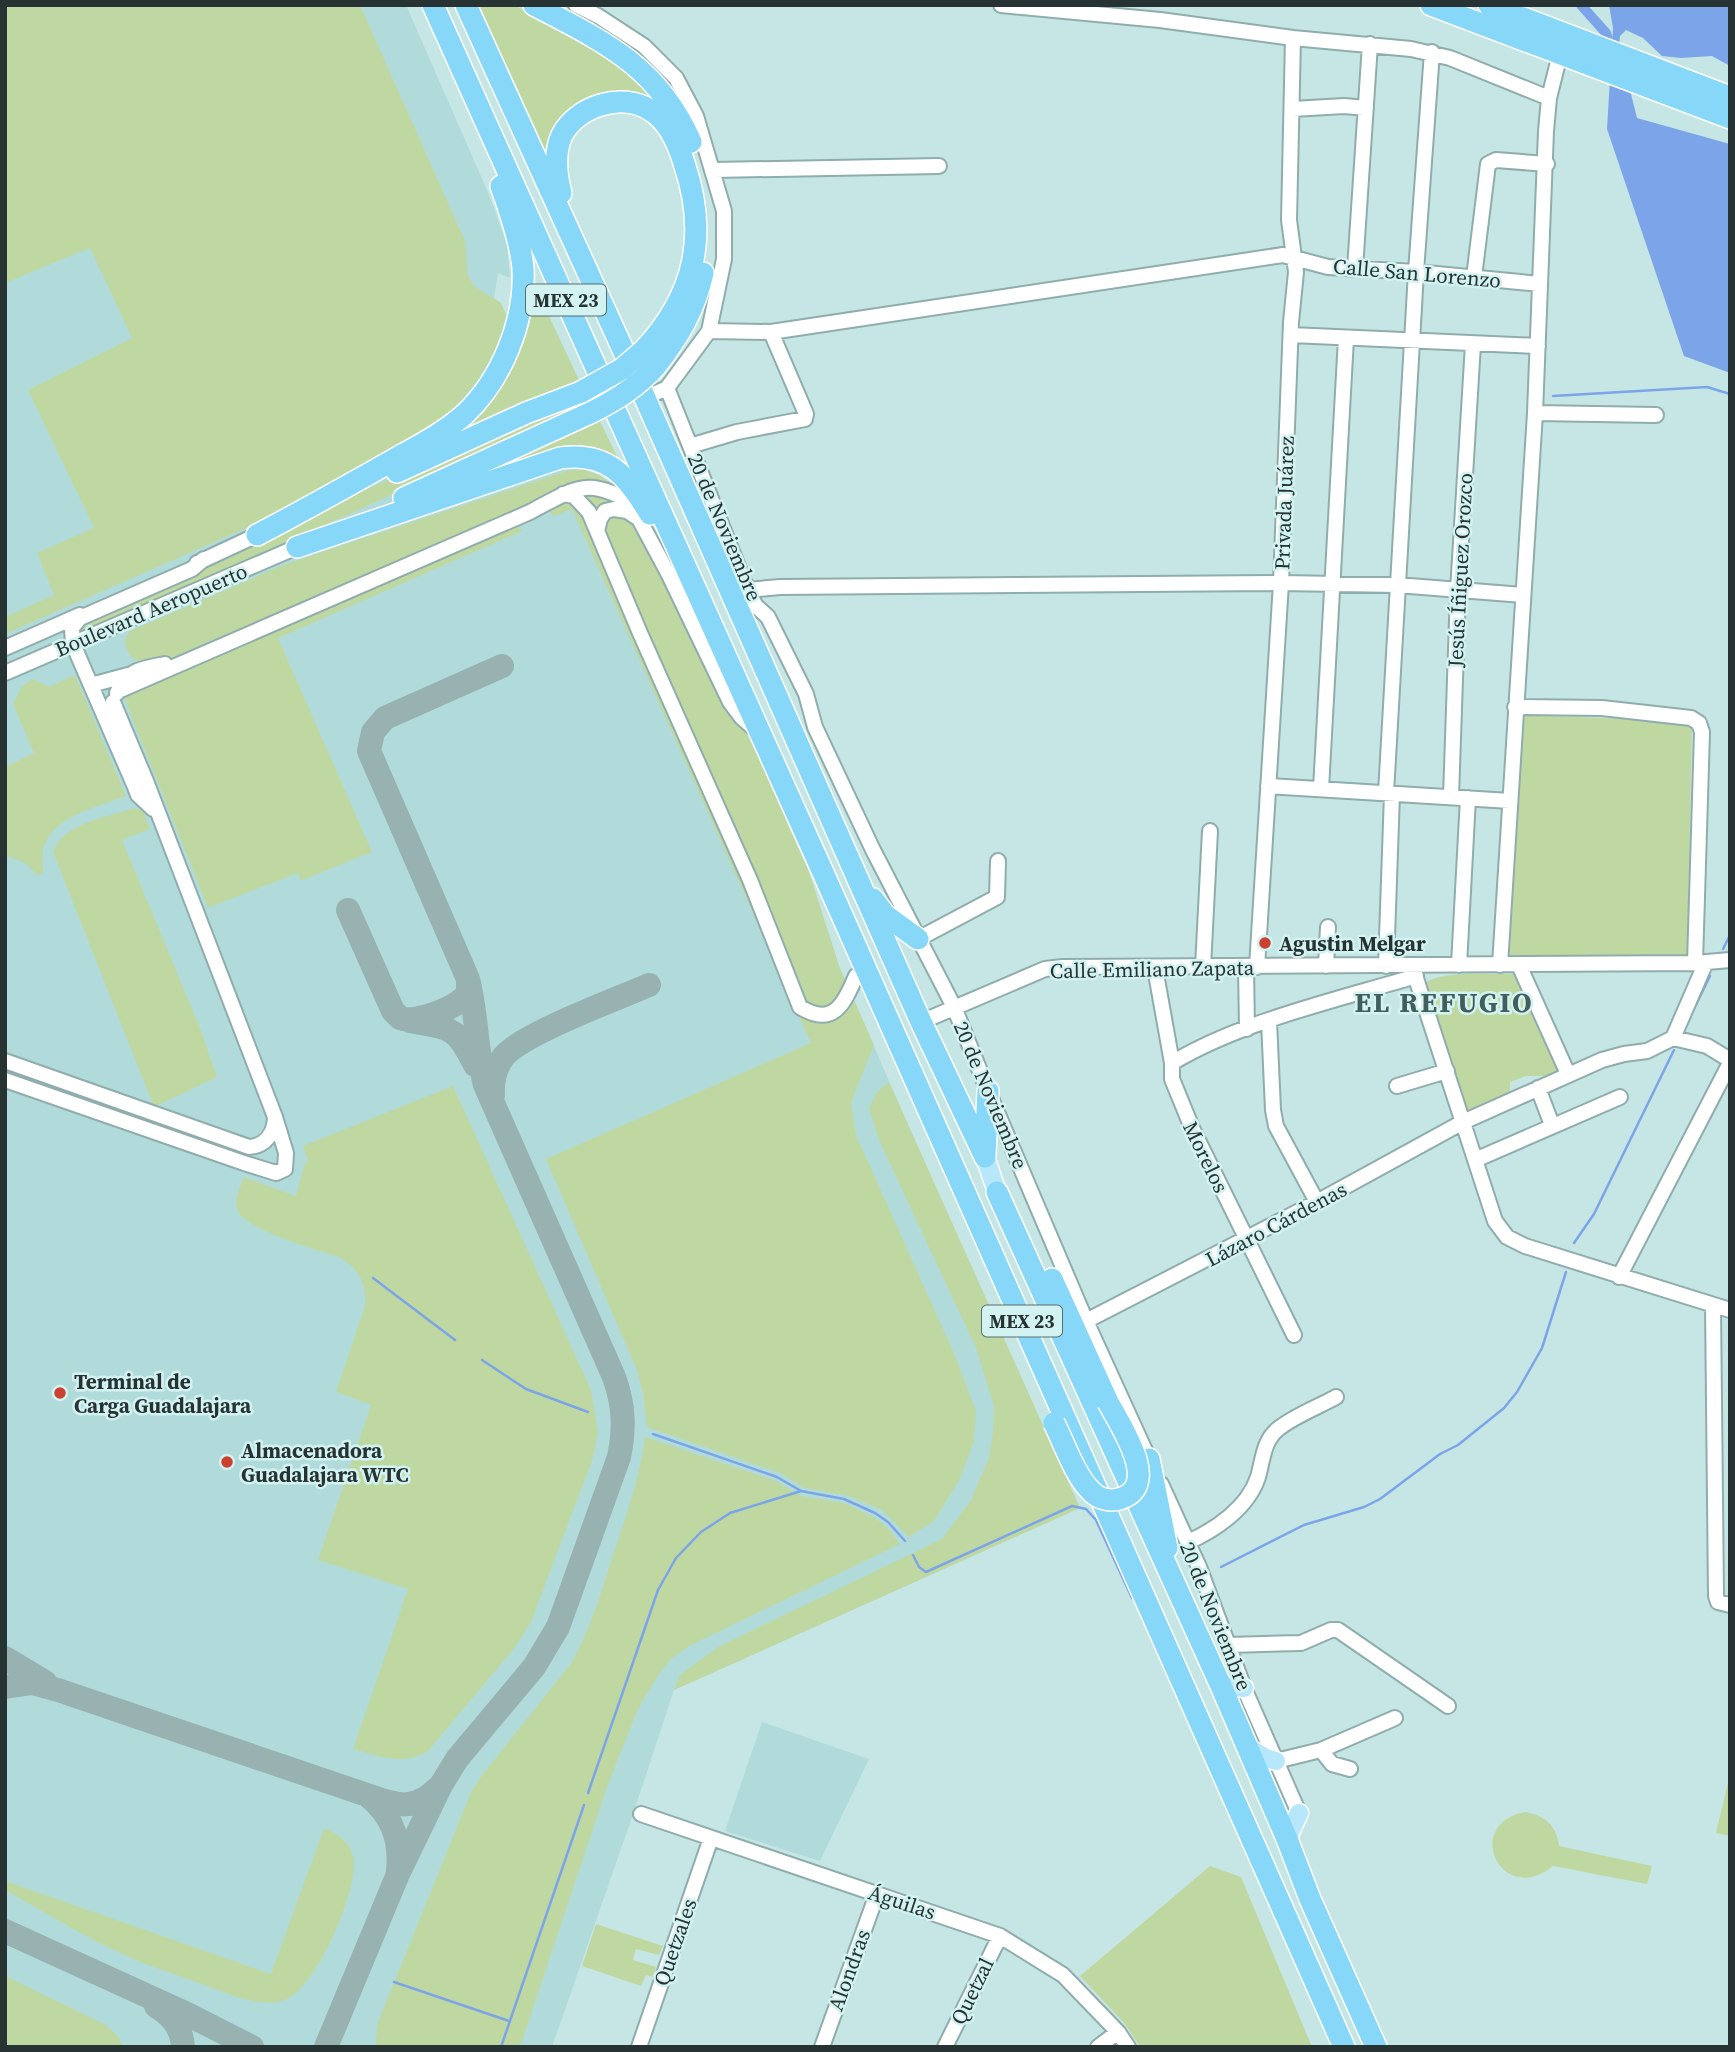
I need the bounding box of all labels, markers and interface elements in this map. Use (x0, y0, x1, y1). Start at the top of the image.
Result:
street label: Calle San Lorenzo (1332, 251, 1502, 295)
road number: MEX 23 (526, 284, 606, 316)
street label: Privada Juárez (1267, 435, 1301, 571)
street label: 20 de Noviembre (681, 449, 769, 605)
street label: Jesús Íñiguez Orozco (1440, 472, 1480, 669)
street label: Boulevard Aeropuerto (50, 556, 252, 664)
place label: Agustin Melgar (1279, 929, 1426, 958)
marker: Agustin Melgar (1257, 935, 1273, 951)
street label: Calle Emiliano Zapata (1050, 953, 1255, 985)
district label: EL REFUGIO (1354, 983, 1534, 1021)
street label: 20 de Noviembre (947, 1017, 1035, 1173)
street label: Morelos (1176, 1116, 1236, 1198)
street label: Lázaro Cárdenas (1200, 1175, 1352, 1273)
road number: MEX 23 (982, 1306, 1062, 1336)
place label: Terminal de Carga Guadalajara (74, 1367, 252, 1420)
marker: Terminal de Carga Guadalajara (52, 1385, 68, 1401)
place label: Almacenadora Guadalajara WTC (241, 1436, 409, 1489)
marker: Almacenadora Guadalajara WTC (219, 1454, 235, 1470)
street label: 20 de Noviembre (1173, 1537, 1259, 1695)
street label: Águilas (865, 1878, 939, 1926)
street label: Quetzales (647, 1894, 703, 1990)
street label: Alondras (821, 1925, 877, 2015)
street label: Quetzal (943, 1953, 1001, 2029)

